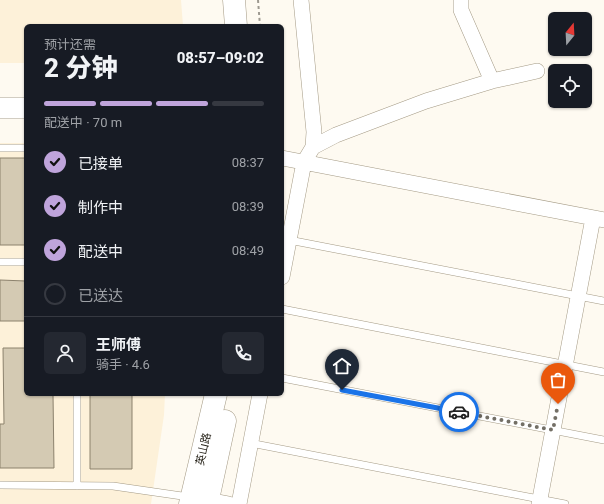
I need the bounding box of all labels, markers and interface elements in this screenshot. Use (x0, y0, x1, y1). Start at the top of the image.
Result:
north arrow (548, 12, 592, 56)
map controls (548, 12, 592, 108)
text: 预计还需 (44, 37, 96, 52)
text: 08:57–09:02 (177, 49, 264, 67)
text: 2 分钟 (44, 53, 117, 83)
button: locate (548, 64, 592, 108)
text: 配送中 · 70 m (44, 115, 122, 130)
icon: check (44, 151, 66, 173)
text: 已接单 (78, 155, 123, 173)
text: 08:37 (232, 155, 264, 170)
icon: check (44, 195, 66, 217)
text: 制作中 (78, 199, 123, 217)
text: 08:39 (232, 199, 264, 214)
icon: check (44, 239, 66, 261)
text: 配送中 (78, 243, 123, 261)
text: 08:49 (232, 243, 264, 258)
text: 已送达 (78, 287, 123, 305)
button: person (44, 332, 86, 374)
button: phone (222, 332, 264, 374)
text: 王师傅 (96, 336, 141, 354)
pin (325, 349, 359, 390)
icon: home (331, 355, 353, 377)
text: 骑手 · 4.6 (96, 357, 150, 372)
pin (541, 363, 575, 404)
icon: bag (547, 369, 569, 391)
courier (439, 392, 479, 432)
icon: car (448, 401, 470, 423)
street label: 英山路 (193, 432, 214, 467)

